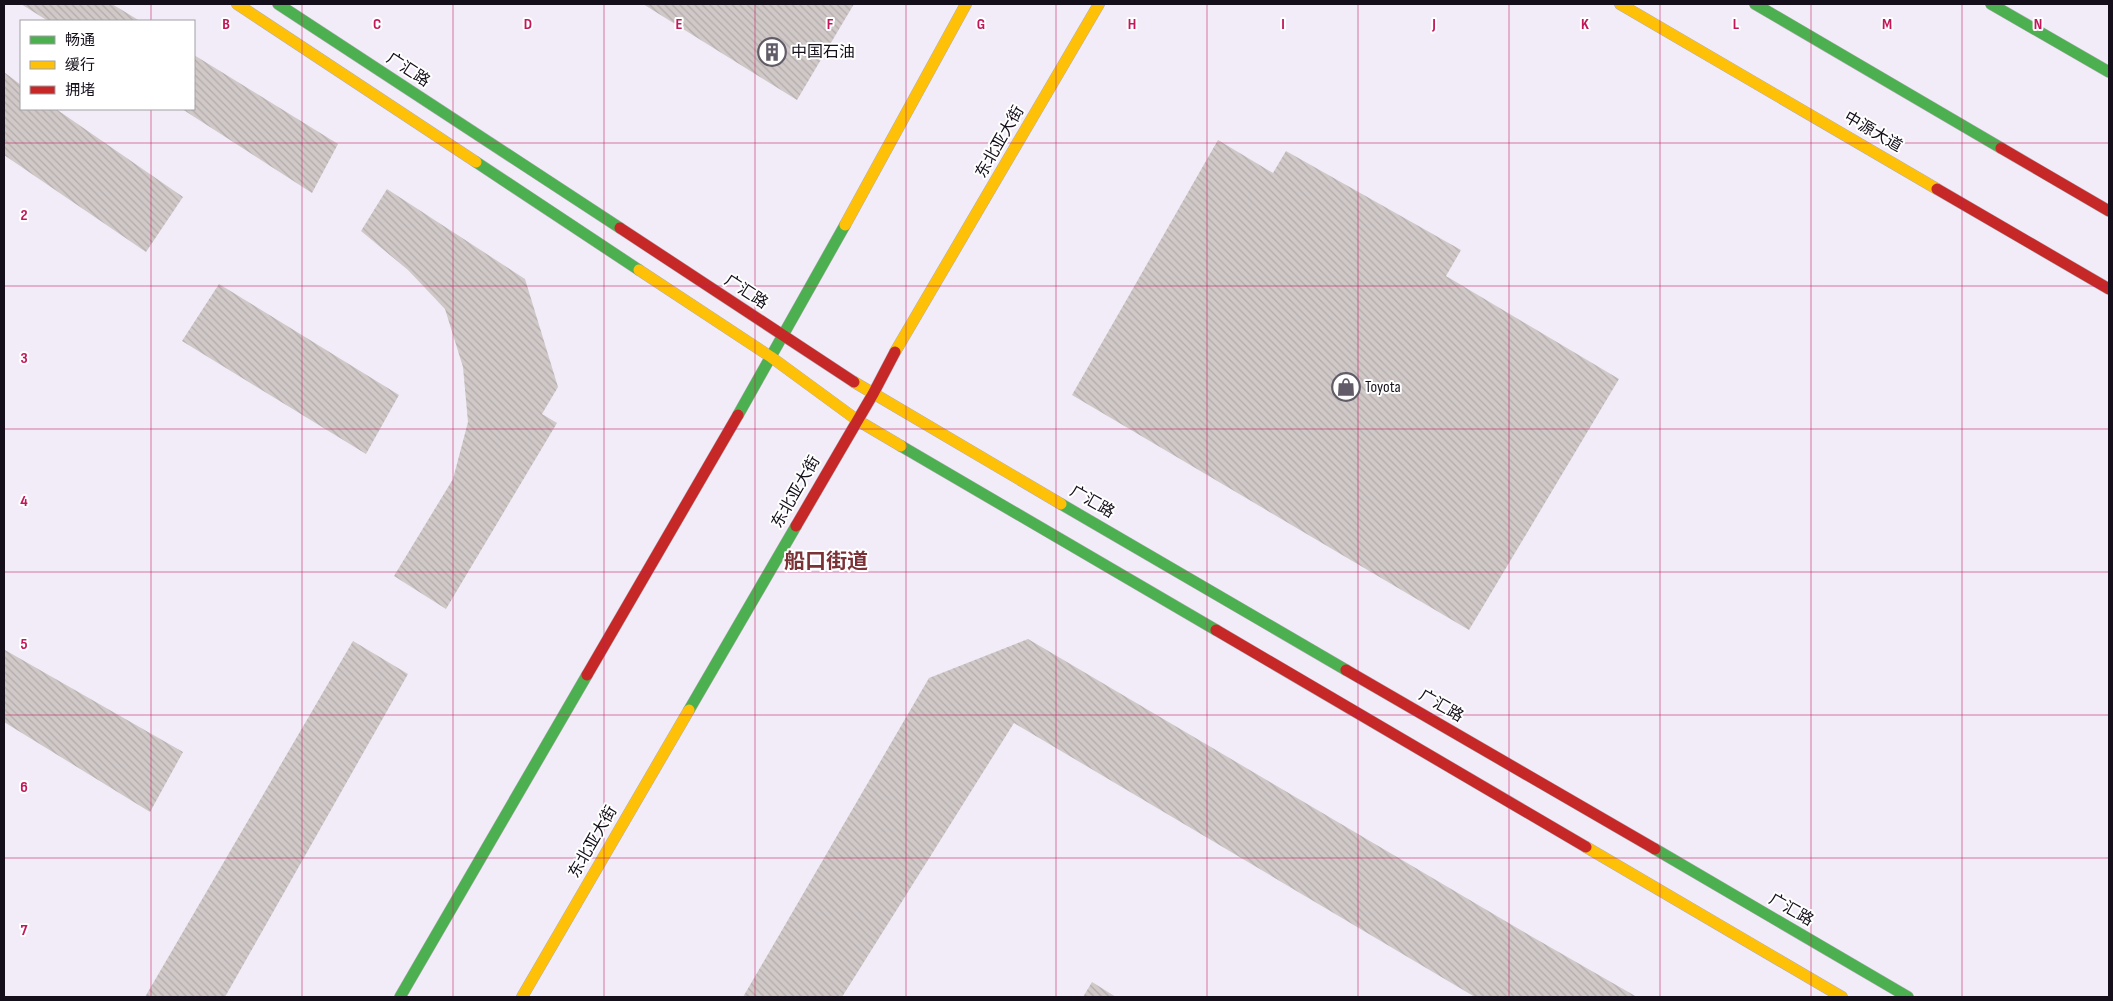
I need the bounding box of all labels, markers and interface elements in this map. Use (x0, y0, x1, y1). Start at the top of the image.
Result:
text: B (222, 15, 230, 34)
text: C (373, 15, 381, 34)
text: D (524, 15, 532, 34)
text: E (676, 15, 683, 34)
text: F (827, 15, 834, 34)
text: G (977, 15, 985, 34)
text: H (1128, 15, 1136, 34)
text: I (1281, 15, 1285, 34)
text: J (1431, 15, 1436, 34)
text: K (1581, 15, 1589, 34)
text: L (1733, 15, 1740, 34)
text: M (1882, 15, 1892, 34)
text: N (2034, 15, 2042, 34)
legend (20, 20, 195, 110)
text: 畅通 (65, 31, 95, 50)
building icon: 中国石油 (757, 37, 787, 67)
place label: 中国石油 (791, 43, 855, 62)
street label: 广汇路 (383, 49, 433, 91)
text: 缓行 (65, 56, 95, 75)
text: 拥堵 (65, 81, 95, 100)
street label: 东北亚大街 (972, 103, 1028, 181)
street label: 中源大道 (1841, 108, 1905, 156)
text: 2 (20, 206, 28, 225)
street label: 广汇路 (721, 271, 771, 313)
text: 3 (20, 349, 28, 368)
shop icon: Toyota (1331, 372, 1361, 402)
place label: Toyota (1365, 378, 1401, 397)
street label: 东北亚大街 (768, 453, 824, 531)
street label: 广汇路 (1066, 482, 1118, 522)
text: 4 (20, 492, 28, 511)
district label: 船口街道 (784, 549, 868, 574)
text: 5 (20, 635, 28, 654)
street label: 广汇路 (1415, 686, 1467, 726)
text: 6 (20, 778, 28, 797)
street label: 东北亚大街 (565, 803, 621, 881)
street label: 广汇路 (1765, 890, 1817, 930)
text: 7 (21, 921, 28, 940)

